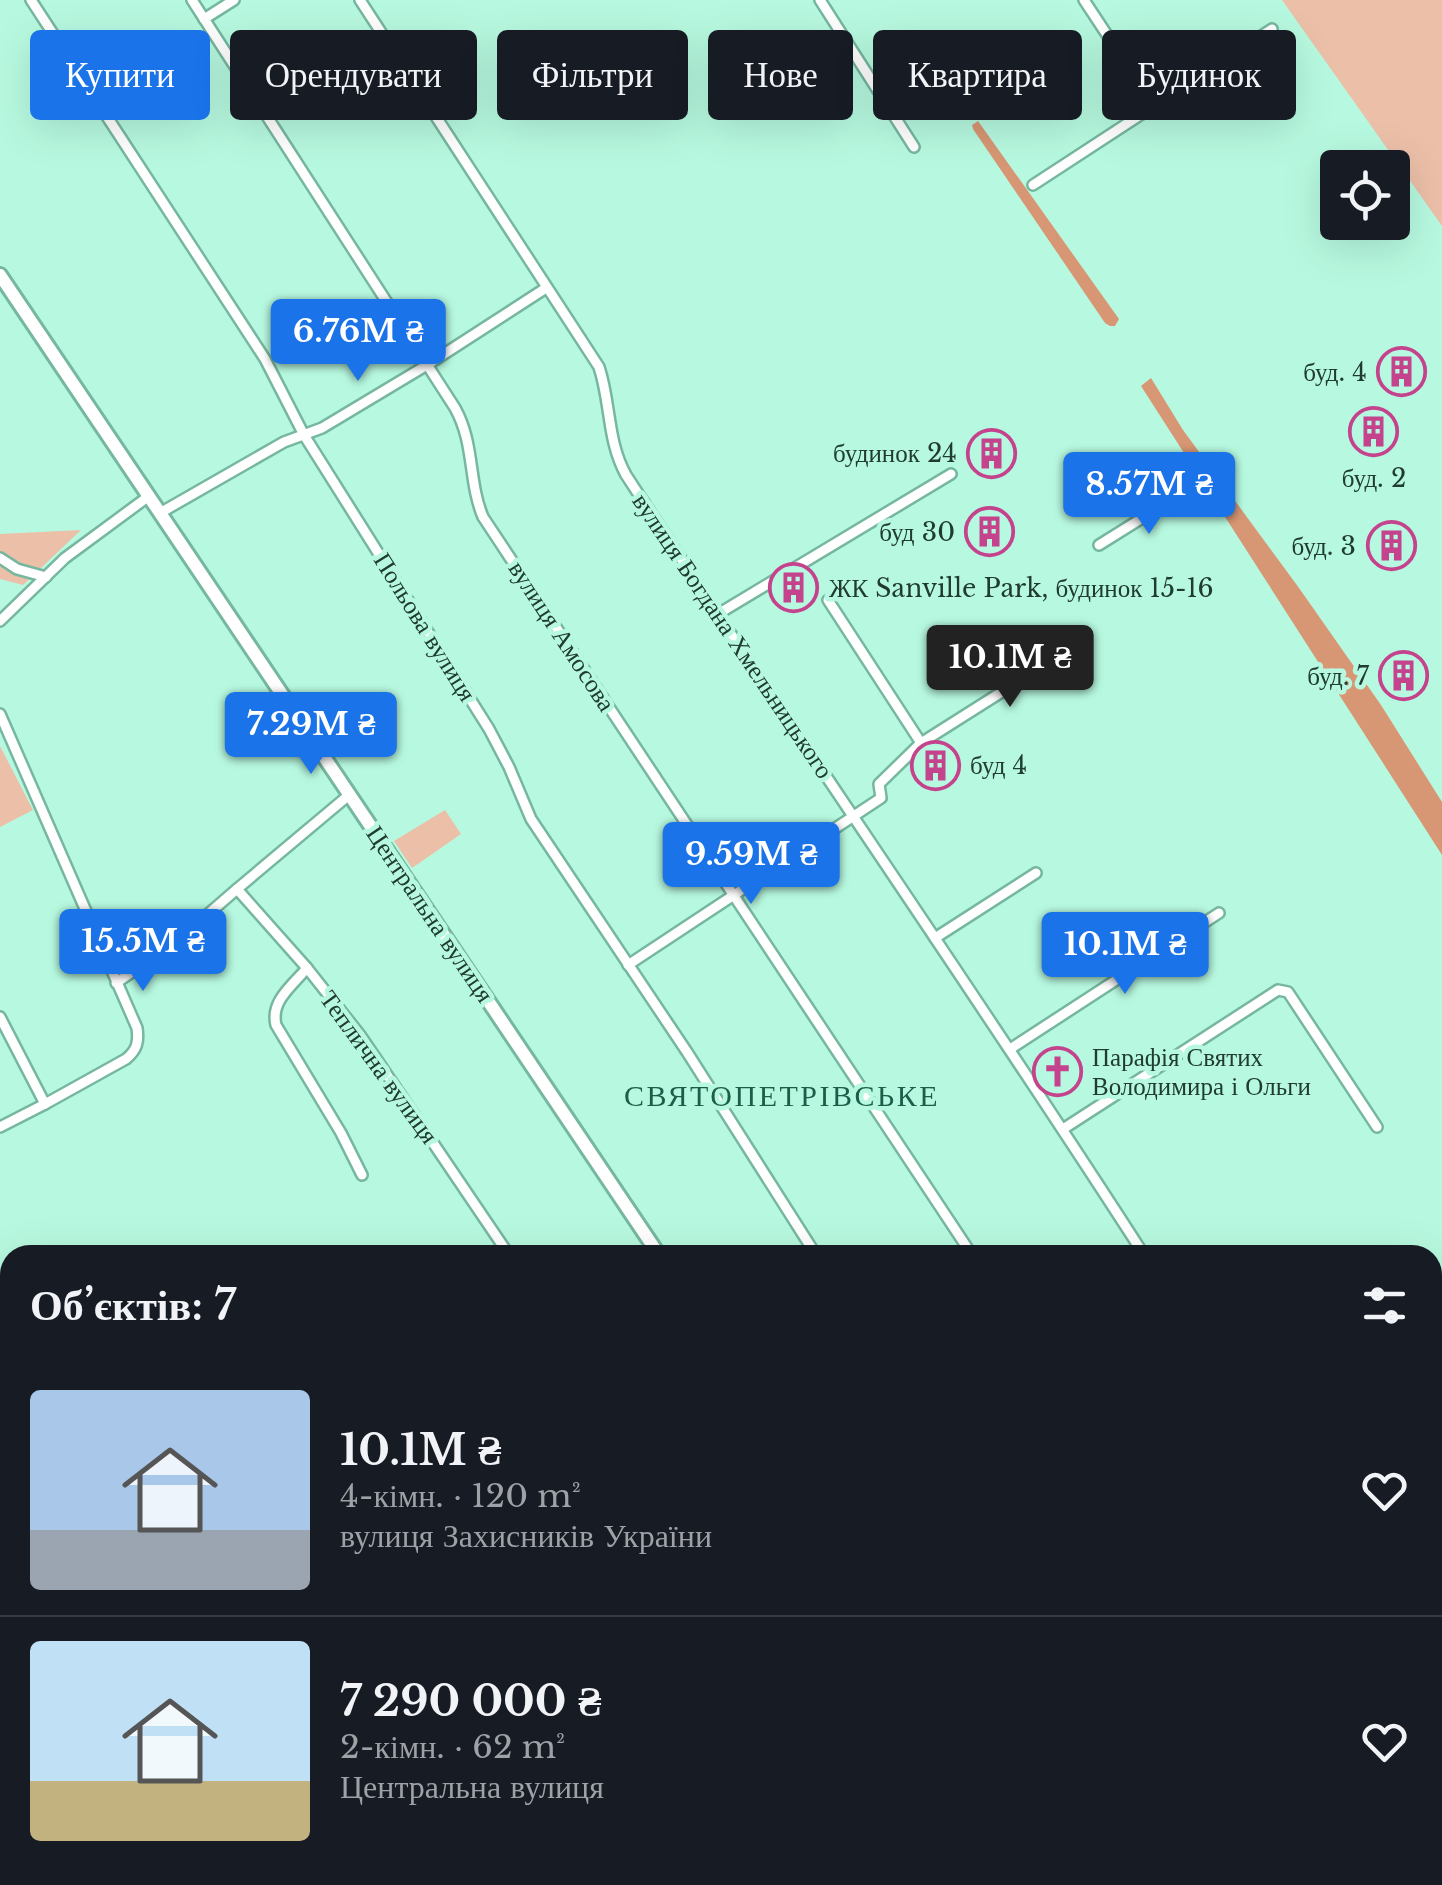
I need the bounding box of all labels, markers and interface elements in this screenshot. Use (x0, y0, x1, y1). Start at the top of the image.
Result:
chip: Купити (30, 30, 210, 120)
chip: Орендувати (230, 30, 477, 120)
chip: Фільтри (497, 30, 688, 120)
chip: Нове (708, 30, 853, 120)
chip: Квартира (873, 30, 1082, 120)
chip: Будинок (1102, 30, 1296, 120)
map controls (1320, 150, 1410, 240)
button: locate (1320, 150, 1410, 240)
pin: 6.76M ₴ (266, 299, 450, 384)
text: 6.76M ₴ (293, 311, 423, 351)
building icon: буд. 4 (1376, 346, 1428, 398)
place label: буд. 4 (1303, 357, 1367, 388)
building icon: буд. 2 (1348, 406, 1400, 458)
building icon: будинок 24 (966, 427, 1018, 479)
place label: будинок 24 (833, 438, 957, 469)
pin: 8.57M ₴ (1057, 452, 1241, 537)
place label: буд. 2 (1342, 463, 1406, 494)
text: 8.57M ₴ (1085, 464, 1213, 504)
street label: вулиця Богдана Хмельницького (626, 487, 840, 785)
building icon: буд 30 (964, 506, 1016, 558)
place label: буд 30 (879, 517, 955, 548)
building icon: буд. 3 (1365, 520, 1417, 572)
place label: буд. 3 (1291, 531, 1356, 562)
street label: Польова вулиця (367, 547, 483, 707)
street label: вулиця Амосова (502, 555, 622, 717)
building icon: ЖК Sanville Park, будинок 15-16 (768, 562, 820, 614)
place label: ЖК Sanville Park, будинок 15-16 (829, 573, 1214, 604)
pin: 10.1M ₴ (918, 625, 1102, 710)
text: 10.1M ₴ (949, 637, 1071, 677)
building icon: буд. 7 (1378, 650, 1430, 702)
place label: буд. 7 (1307, 661, 1369, 692)
pin: 7.29M ₴ (219, 692, 403, 777)
text: 7.29M ₴ (247, 704, 375, 744)
building icon: буд 4 (909, 739, 961, 791)
place label: буд 4 (970, 750, 1027, 781)
street label: Центральна вулиця (360, 820, 501, 1009)
pin: 9.59M ₴ (659, 822, 843, 907)
text: 9.59M ₴ (685, 834, 817, 874)
pin: 15.5M ₴ (51, 909, 235, 994)
pin: 10.1M ₴ (1033, 912, 1217, 997)
text: 15.5M ₴ (81, 921, 205, 961)
text: 10.1M ₴ (1064, 924, 1186, 964)
street label: Теплична вулиця (313, 984, 445, 1150)
place label: Парафія Святих Володимира і Ольги (1092, 1042, 1311, 1102)
church icon: Парафія Святих Володимира і Ольги (1031, 1045, 1083, 1097)
district label: СВЯТОПЕТРІВСЬКЕ (624, 1077, 940, 1114)
icon: filters (1357, 1278, 1412, 1333)
text: Об’єктів: 7 (30, 1279, 236, 1331)
text: 10.1M ₴ (340, 1424, 501, 1476)
icon: home (110, 1430, 230, 1550)
icon: heart (1357, 1463, 1412, 1518)
text: 4-кімн. · 120 m² (340, 1476, 581, 1516)
text: вулиця Захисників України (340, 1516, 712, 1556)
text: 7 290 000 ₴ (340, 1675, 601, 1727)
icon: home (110, 1681, 230, 1801)
icon: heart (1357, 1714, 1412, 1769)
text: 2-кімн. · 62 m² (340, 1727, 565, 1767)
text: Центральна вулиця (340, 1767, 604, 1807)

